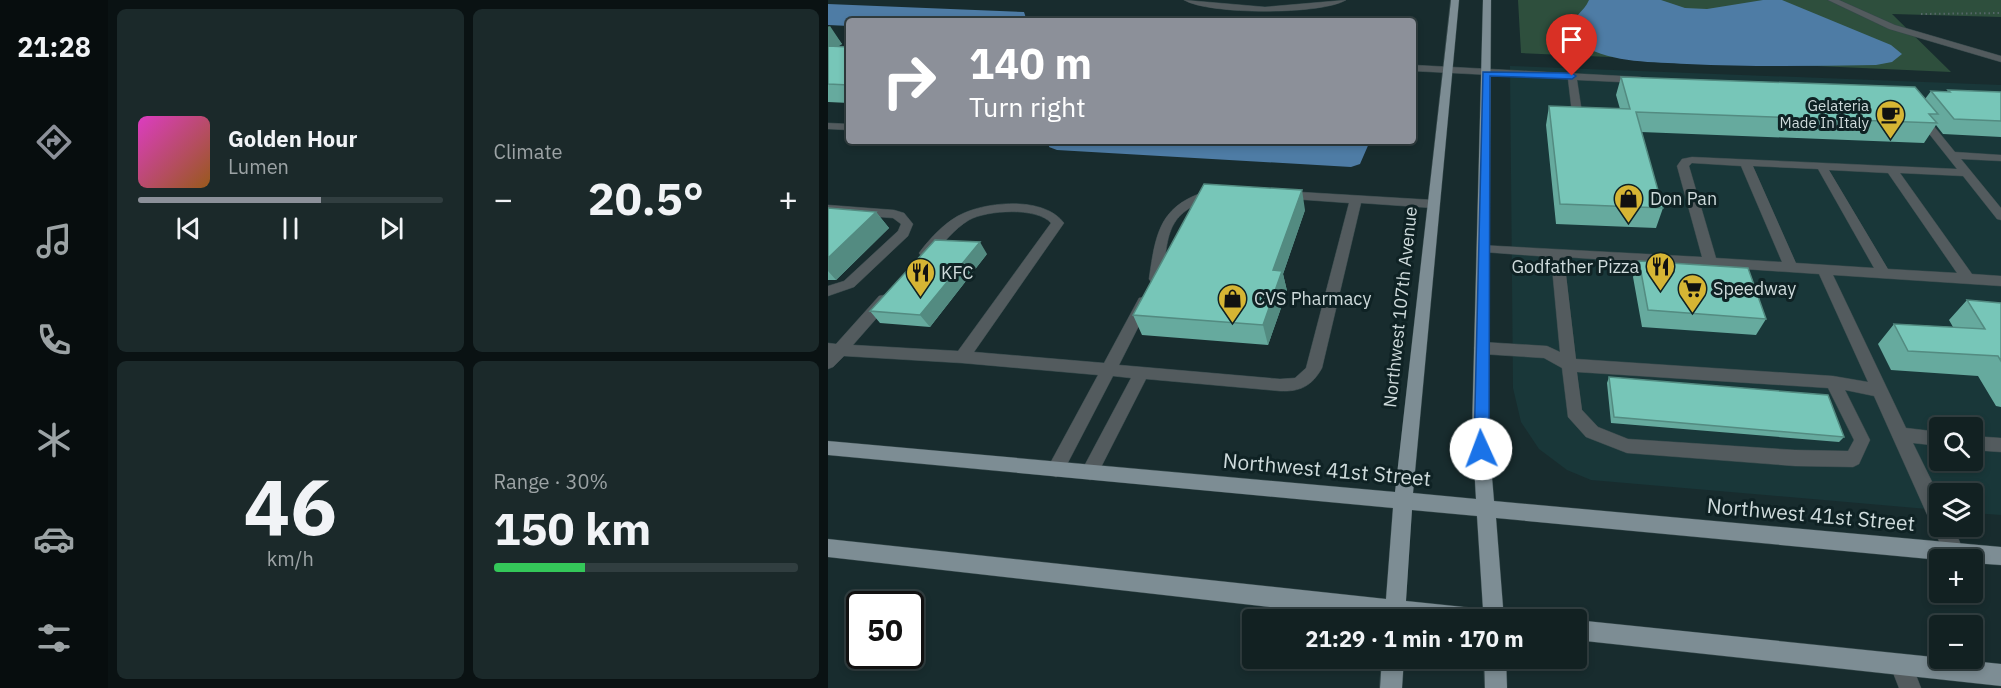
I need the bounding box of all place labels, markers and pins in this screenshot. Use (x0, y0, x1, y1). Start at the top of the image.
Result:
pin (1546, 14, 1597, 76)
place label: Gelateria Made In Italy (1780, 96, 1870, 132)
cafe icon: Gelateria Made In Italy (1874, 98, 1906, 140)
shop icon: Don Pan (1613, 182, 1645, 224)
place label: Don Pan (1650, 187, 1717, 210)
restaurant icon: Godfather Pizza (1644, 250, 1676, 292)
place label: Godfather Pizza (1512, 255, 1639, 278)
restaurant icon: KFC (904, 256, 936, 298)
place label: KFC (941, 261, 973, 284)
supermarket icon: Speedway (1676, 272, 1708, 314)
place label: Speedway (1713, 277, 1796, 300)
shop icon: CVS Pharmacy (1217, 282, 1249, 324)
place label: CVS Pharmacy (1254, 287, 1371, 310)

